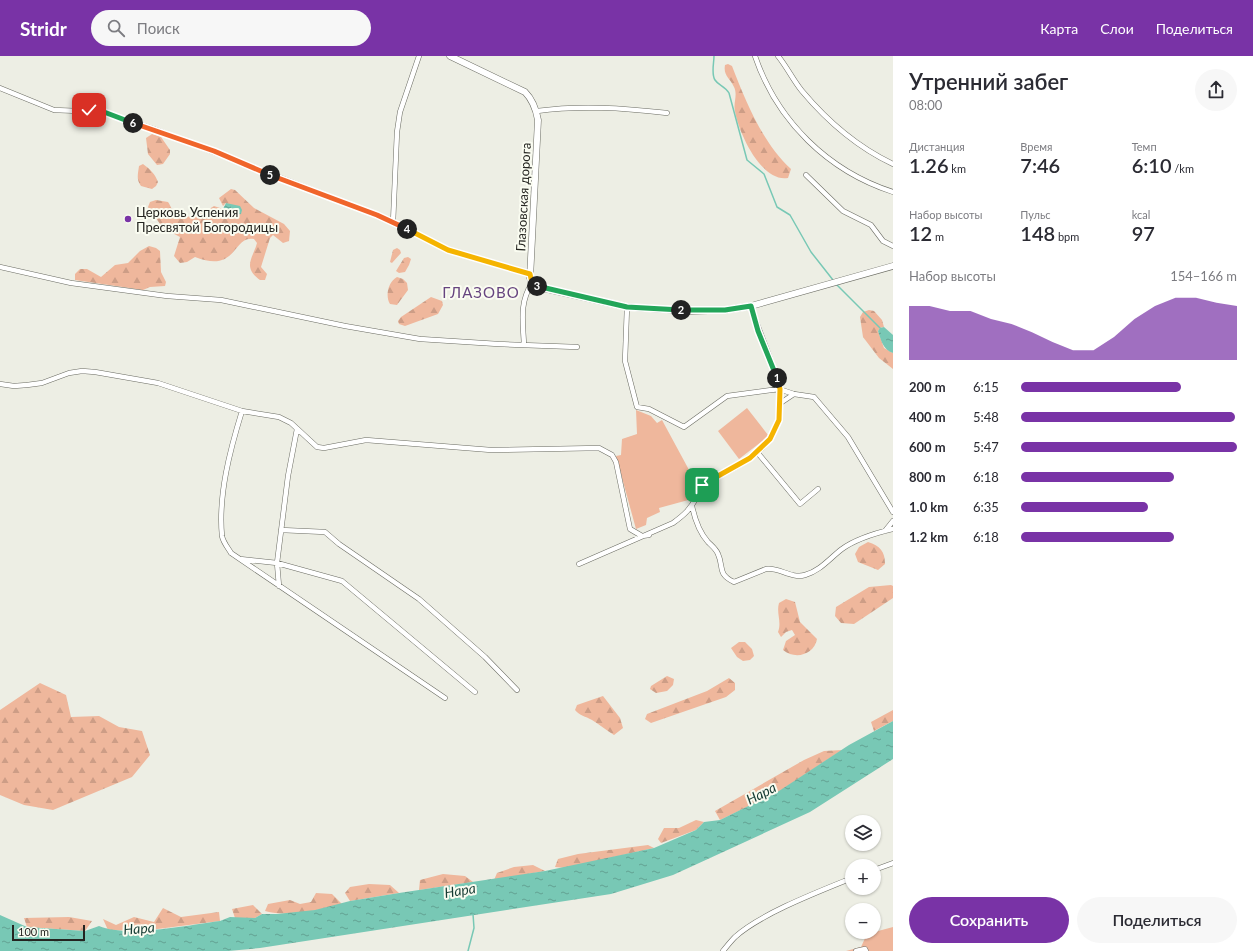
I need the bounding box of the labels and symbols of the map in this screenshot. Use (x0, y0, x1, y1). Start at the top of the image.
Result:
pin (72, 93, 106, 127)
pin: 6 (123, 113, 143, 133)
street label: Глазовская дорога (512, 142, 534, 252)
pin: 5 (260, 165, 280, 185)
place label: Церковь Успения Пресвятой Богородицы (136, 204, 278, 235)
marker: Церковь Успения Пресвятой Богородицы (123, 214, 133, 224)
pin: 4 (397, 219, 417, 239)
pin: 3 (527, 276, 547, 296)
district label: ГЛАЗОВО (442, 283, 520, 301)
pin: 2 (671, 300, 691, 320)
pin: 1 (767, 368, 787, 388)
pin (685, 468, 719, 502)
water label: Нара (743, 778, 779, 808)
water label: Нара (443, 879, 477, 901)
water label: Нара (123, 918, 155, 938)
scale bar (12, 923, 85, 942)

